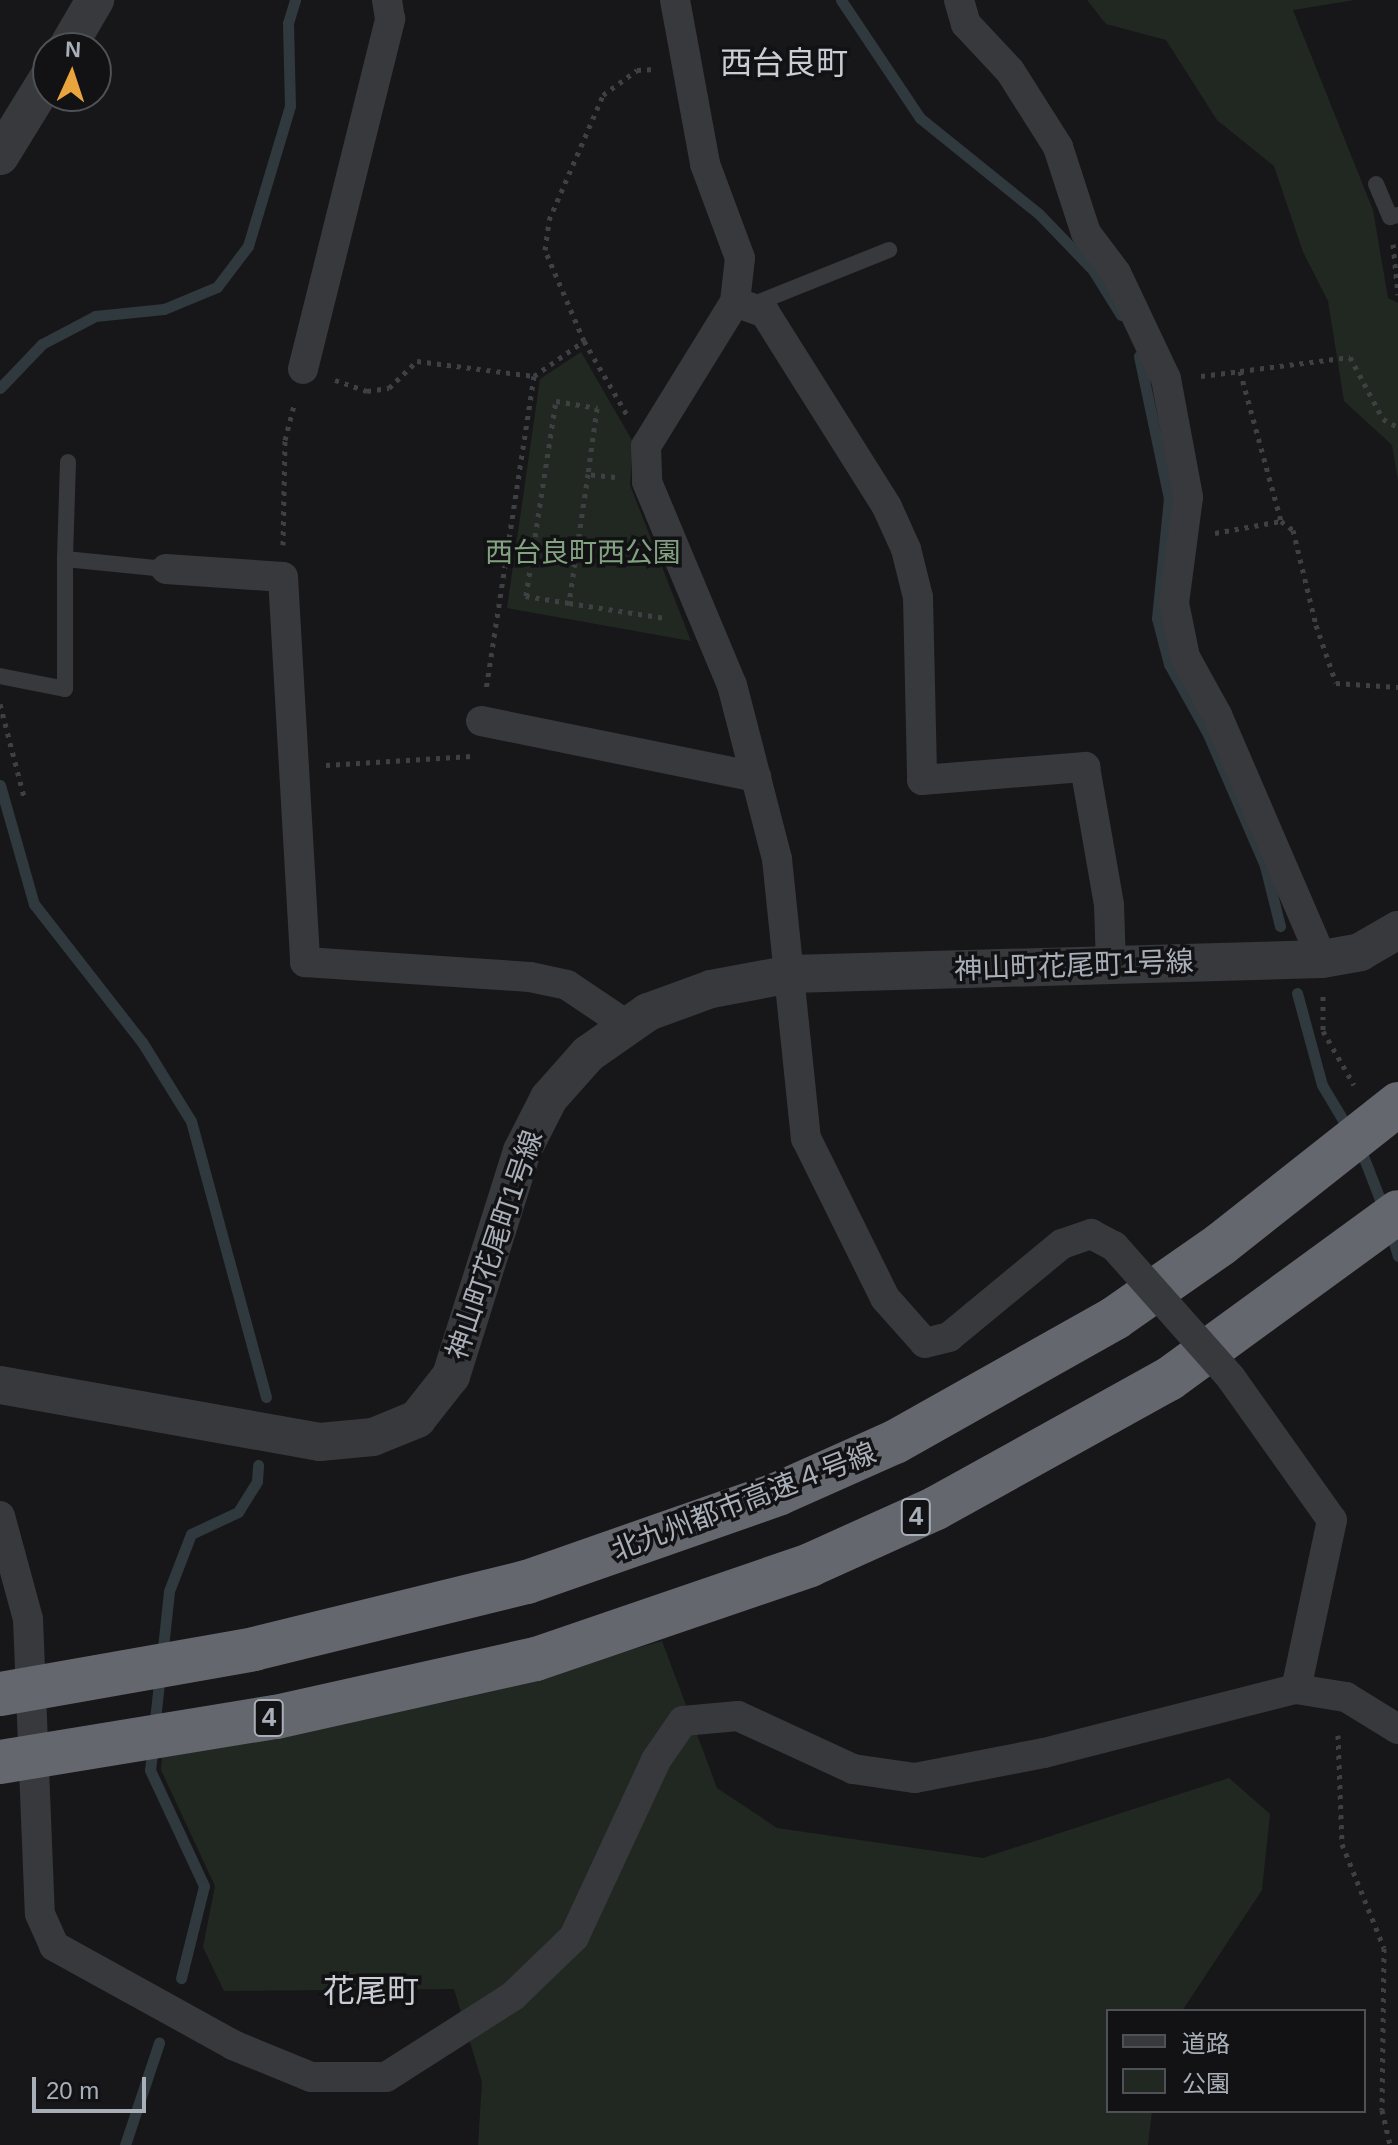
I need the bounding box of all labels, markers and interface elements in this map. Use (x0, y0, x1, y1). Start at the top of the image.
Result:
north arrow (32, 32, 112, 112)
text: N (65, 37, 82, 62)
district label: 西台良町 (720, 44, 848, 82)
park label: 西台良町西公園 (485, 536, 681, 570)
street label: 神山町花尾町1号線 (954, 945, 1194, 987)
street label: 神山町花尾町1号線 (440, 1126, 550, 1364)
street label: 北九州都市高速４号線 (607, 1436, 881, 1568)
road number: 4 (900, 1495, 932, 1539)
road number: 4 (253, 1696, 285, 1740)
district label: 花尾町 (323, 1972, 419, 2010)
legend (1106, 2009, 1366, 2113)
text: 道路 (1182, 2030, 1230, 2057)
scale bar (36, 2061, 150, 2111)
text: 公園 (1182, 2070, 1230, 2097)
text: 20 m (46, 2077, 99, 2104)

